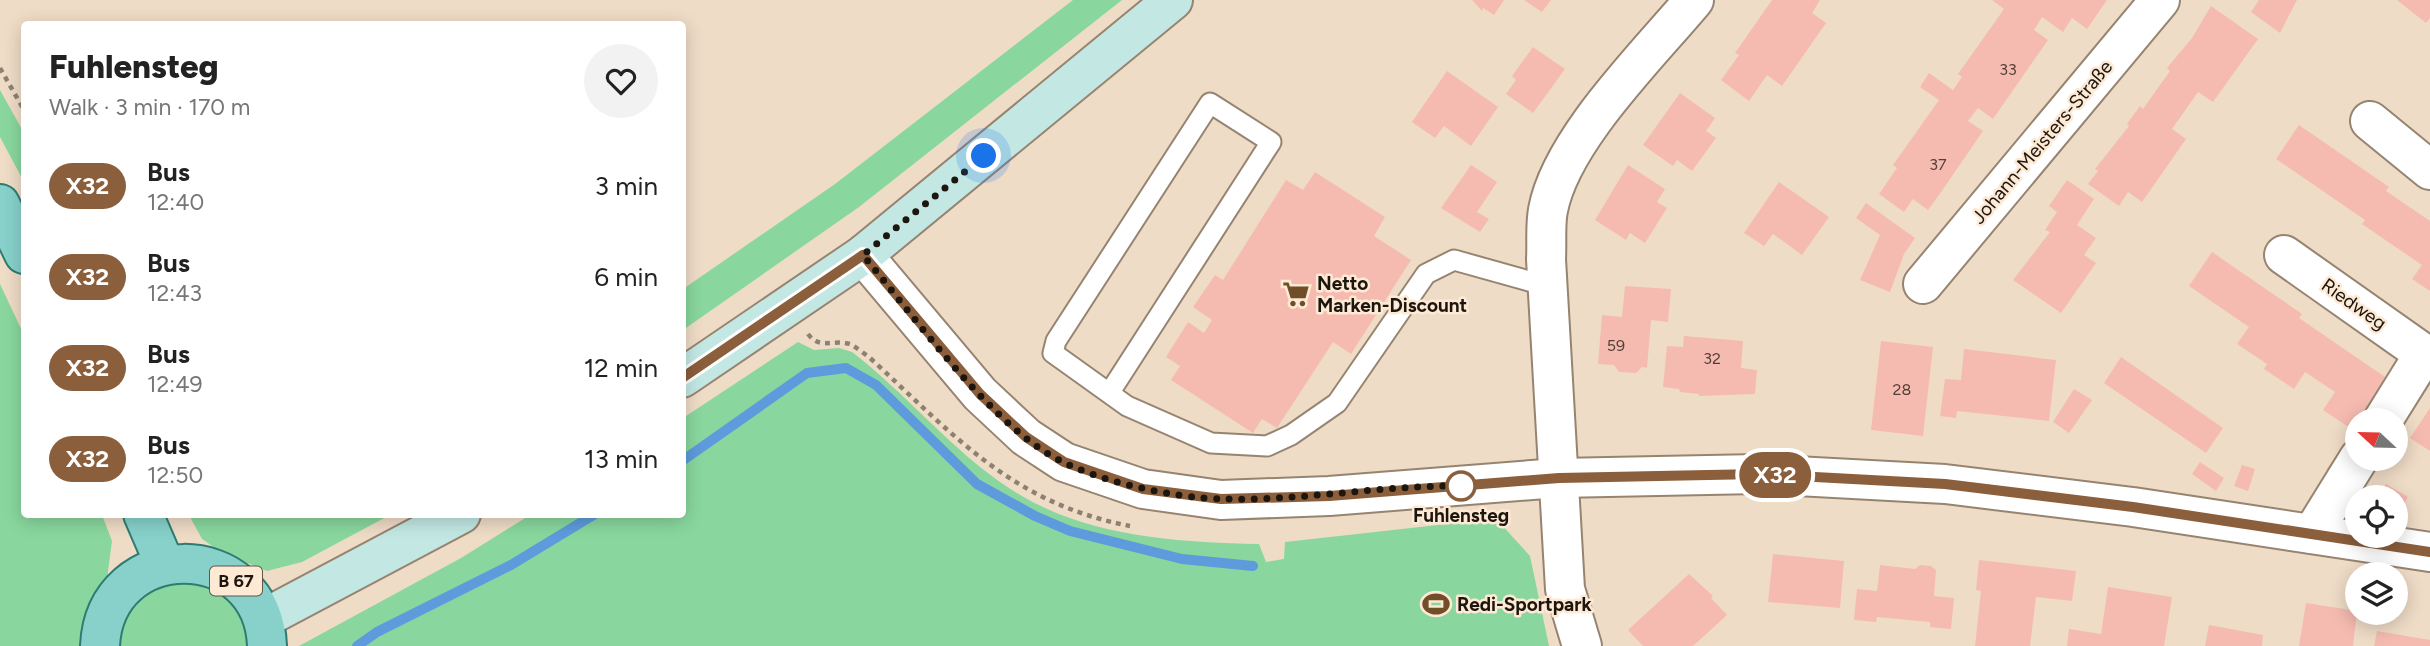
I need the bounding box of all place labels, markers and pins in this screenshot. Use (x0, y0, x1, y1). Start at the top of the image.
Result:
place label: Netto Marken-Discount (1317, 272, 1468, 317)
supermarket icon: Netto Marken-Discount (1281, 279, 1311, 309)
marker: Fuhlensteg (1446, 471, 1476, 501)
place label: Fuhlensteg (1413, 504, 1509, 527)
sports icon: Redi-Sportpark (1421, 589, 1451, 619)
place label: Redi-Sportpark (1457, 593, 1592, 616)

